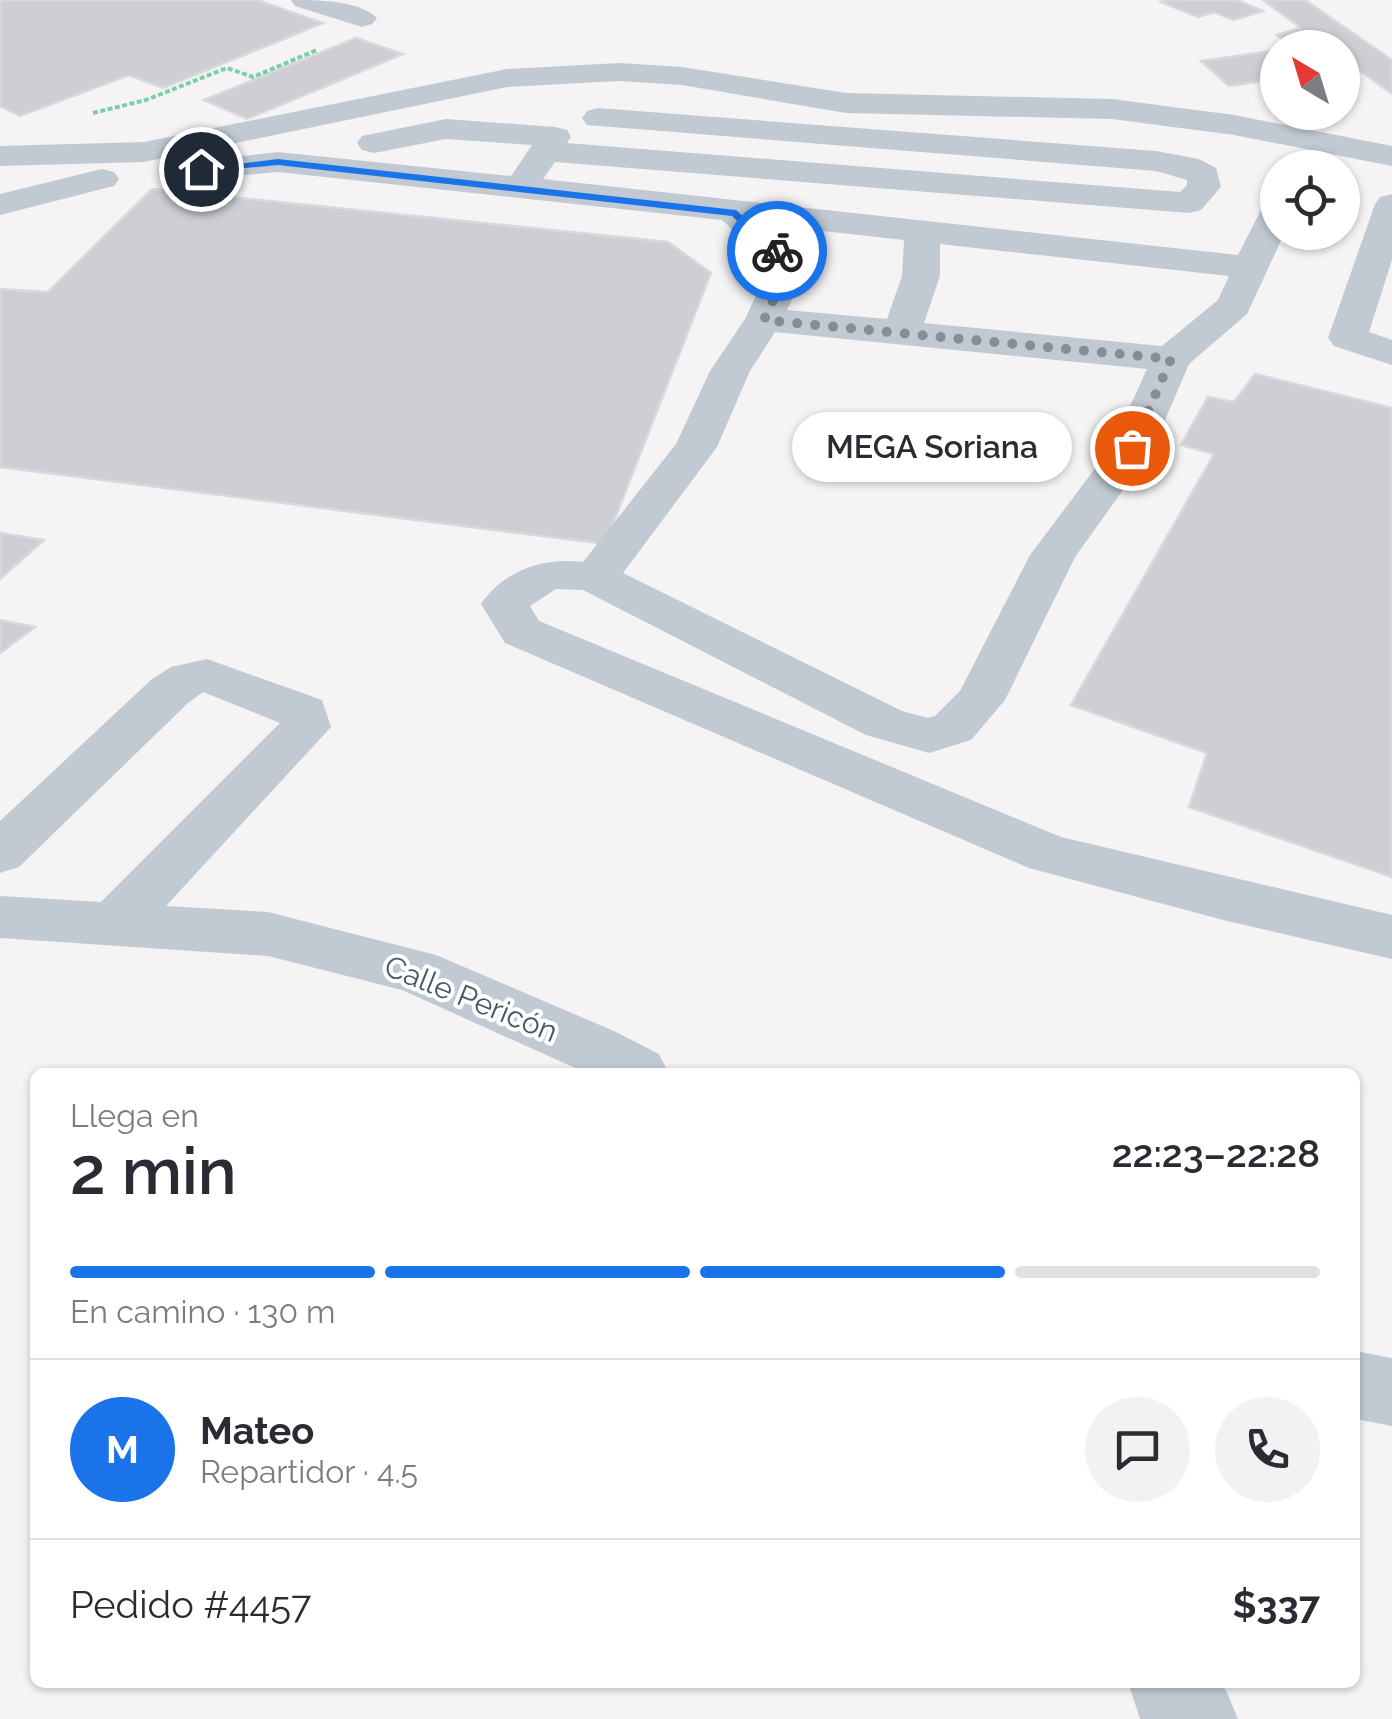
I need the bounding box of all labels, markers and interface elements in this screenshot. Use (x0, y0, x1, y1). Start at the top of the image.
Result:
north arrow (1260, 30, 1360, 130)
map controls (1260, 30, 1360, 250)
pin (159, 127, 244, 212)
icon: home (174, 142, 229, 197)
button: locate (1260, 150, 1360, 250)
courier (727, 201, 827, 301)
icon: bike (750, 224, 805, 279)
pin (1090, 406, 1175, 491)
callout: MEGA Soriana (792, 413, 1072, 483)
icon: bag (1105, 421, 1160, 476)
text: MEGA Soriana (826, 428, 1038, 465)
street label: Calle Pericón (380, 948, 563, 1049)
text: Llega en (70, 1097, 199, 1134)
text: 22:23–22:28 (1112, 1131, 1320, 1176)
text: 2 min (70, 1133, 237, 1209)
text: En camino · 130 m (70, 1293, 336, 1330)
button: chat (1085, 1397, 1190, 1502)
button: phone (1215, 1397, 1320, 1502)
text: Mateo (200, 1408, 314, 1453)
text: M (106, 1427, 139, 1472)
text: Repartidor · 4.5 (200, 1453, 418, 1490)
text: Pedido #4457 (70, 1582, 311, 1627)
text: $337 (1232, 1582, 1320, 1627)

